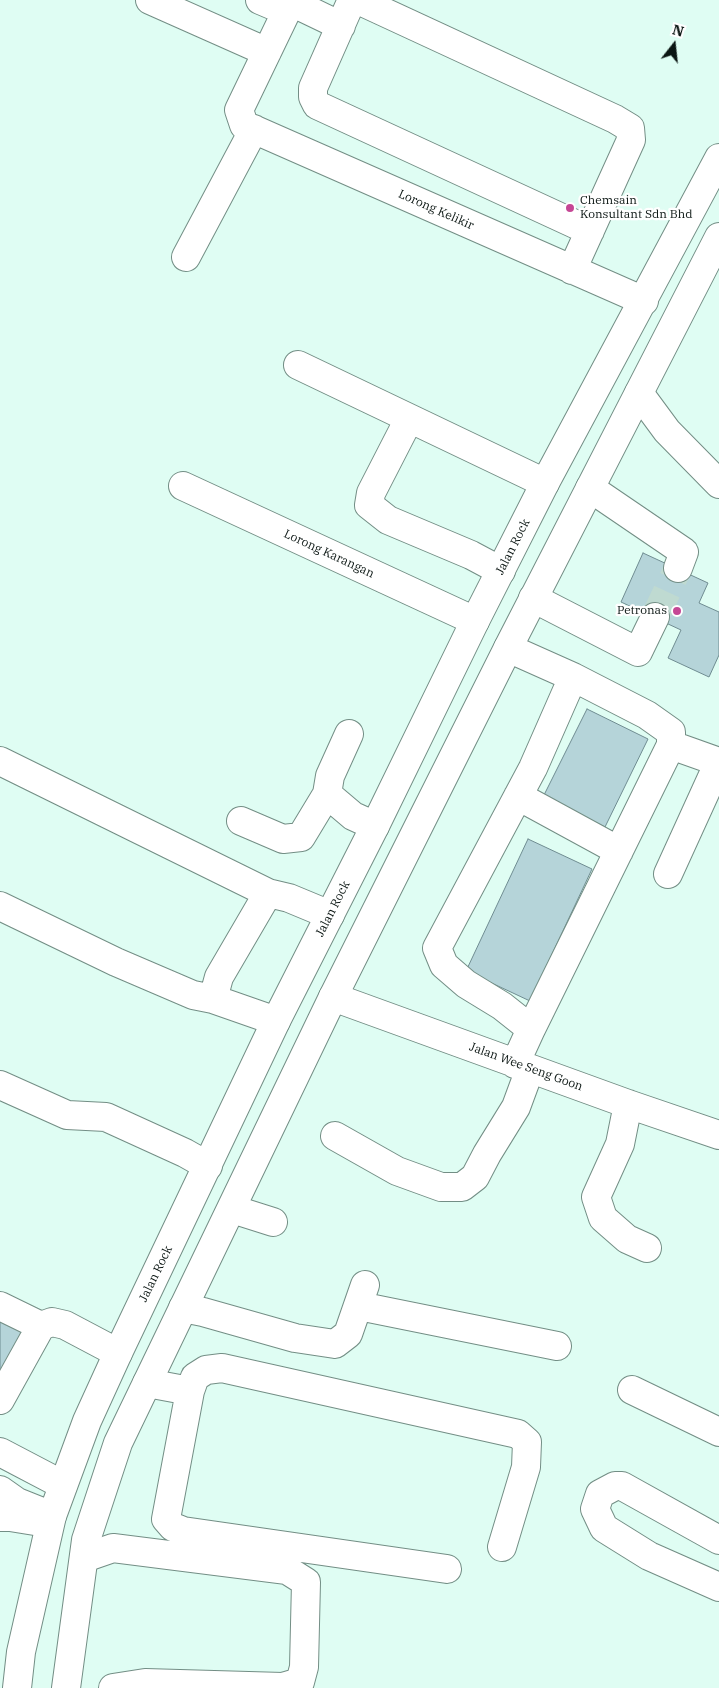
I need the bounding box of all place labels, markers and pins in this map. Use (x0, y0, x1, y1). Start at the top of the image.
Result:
place label: Chemsain Konsultant Sdn Bhd (580, 194, 693, 222)
marker: Chemsain Konsultant Sdn Bhd (564, 202, 576, 214)
place label: Petronas (617, 604, 667, 618)
marker: Petronas (671, 605, 683, 617)

